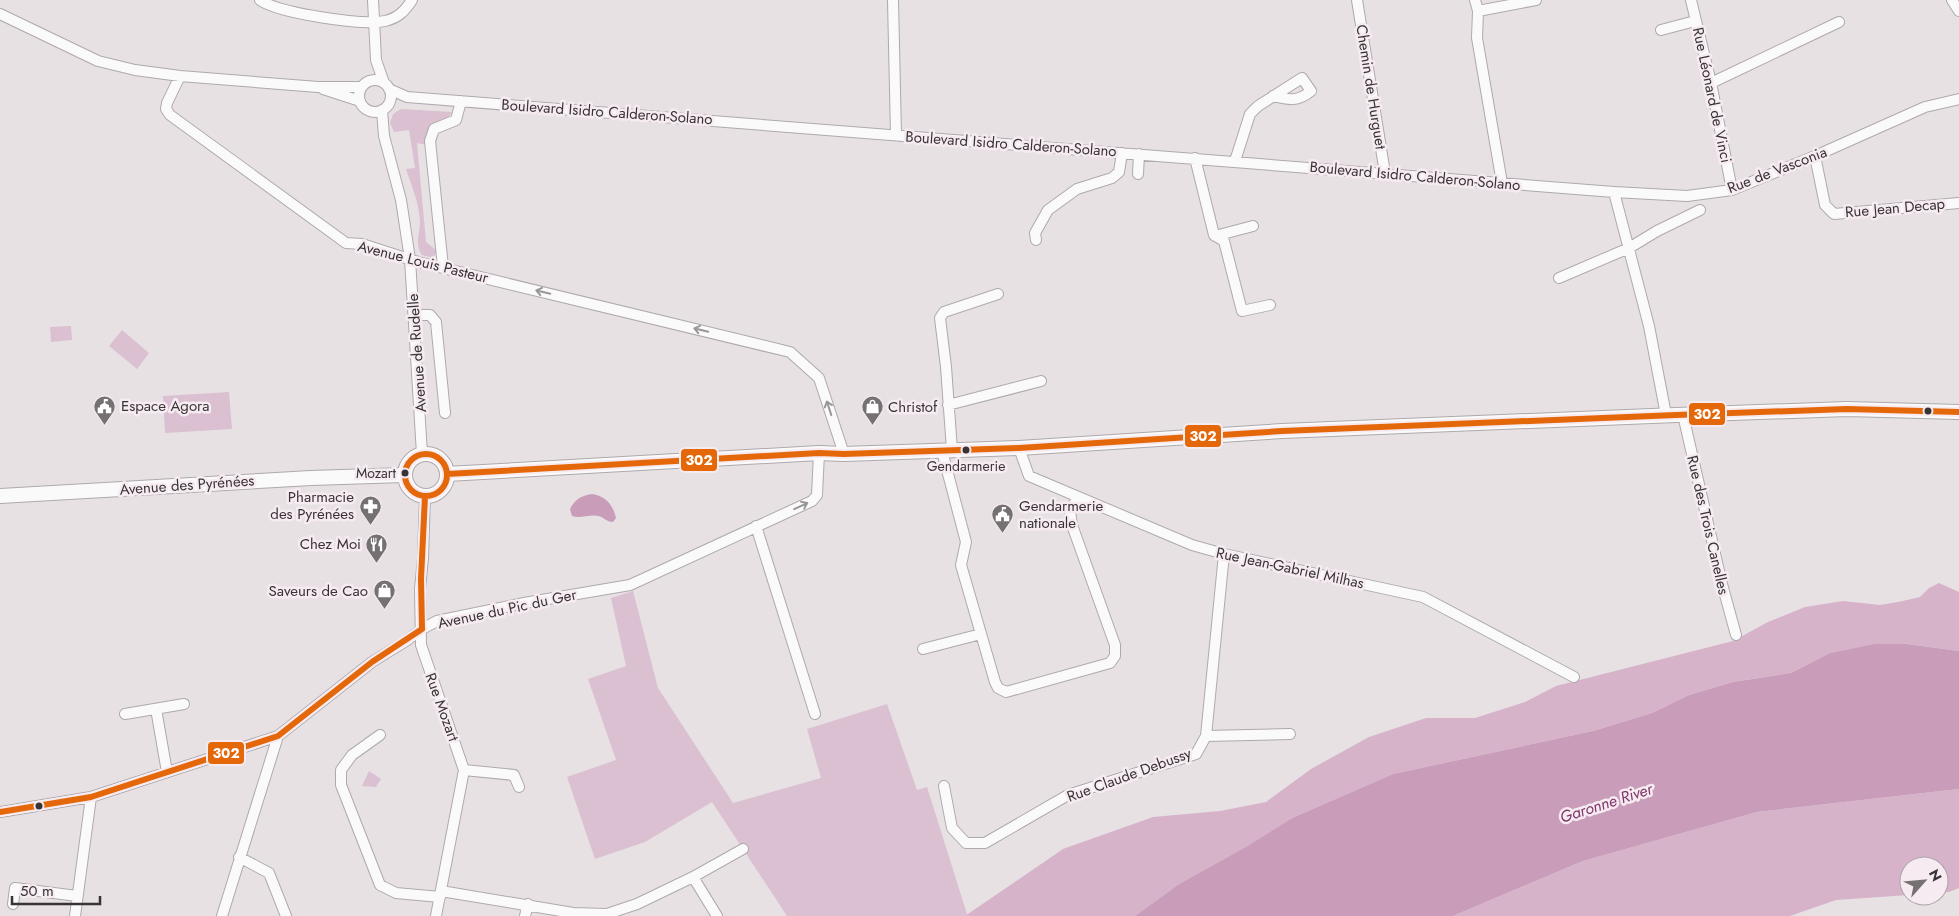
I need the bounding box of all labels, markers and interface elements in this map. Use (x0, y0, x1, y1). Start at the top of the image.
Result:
street label: Chemin de Hurguet (1350, 23, 1392, 151)
street label: Rue Léonard de Vinci (1687, 25, 1737, 165)
street label: Boulevard Isidro Calderon-Solano (501, 94, 713, 130)
street label: Boulevard Isidro Calderon-Solano (905, 126, 1117, 162)
street label: Rue de Vasconia (1724, 141, 1830, 199)
street label: Boulevard Isidro Calderon-Solano (1309, 156, 1521, 196)
street label: Rue Jean Decap (1844, 193, 1946, 223)
street label: Avenue Louis Pasteur (355, 235, 491, 289)
one-way arrow (535, 287, 551, 296)
street label: Avenue de Rudelle (402, 293, 432, 413)
one-way arrow (693, 325, 709, 334)
public building icon: Espace Agora (93, 394, 117, 425)
place label: Espace Agora (121, 395, 209, 417)
shop icon: Christof (860, 395, 884, 426)
place label: Christof (888, 396, 938, 418)
one-way arrow (823, 400, 833, 416)
line badge: 302 (1688, 402, 1726, 426)
text: 302 (1693, 404, 1721, 424)
unlabelled marker (1923, 406, 1933, 416)
line badge: 302 (1184, 424, 1222, 448)
text: 302 (1189, 426, 1217, 446)
marker: Gendarmerie (961, 445, 971, 455)
line badge: 302 (680, 448, 718, 472)
text: 302 (685, 450, 713, 470)
street label: Rue des Trois Canelles (1681, 453, 1735, 597)
place label: Gendarmerie (927, 456, 1005, 476)
place label: Mozart (356, 463, 397, 483)
marker: Mozart (400, 468, 410, 478)
street label: Avenue des Pyrénées (119, 469, 255, 501)
place label: Pharmacie des Pyrénées (270, 486, 354, 525)
pharmacy icon: Pharmacie des Pyrénées (358, 494, 382, 525)
place label: Gendarmerie nationale (1019, 495, 1104, 534)
one-way arrow (793, 501, 808, 511)
public building icon: Gendarmerie nationale (991, 503, 1015, 534)
restaurant icon: Chez Moi (365, 532, 389, 563)
place label: Chez Moi (300, 533, 361, 555)
street label: Rue Jean-Gabriel Milhas (1214, 542, 1366, 594)
shop icon: Saveurs de Cao (372, 579, 396, 610)
place label: Saveurs de Cao (269, 580, 368, 602)
street label: Avenue du Pic du Ger (436, 583, 579, 634)
street label: Rue Mozart (419, 670, 465, 745)
line badge: 302 (207, 741, 245, 765)
street label: Rue Claude Debussy (1064, 742, 1195, 808)
text: 302 (212, 743, 240, 763)
water label: Garonne River (1557, 777, 1657, 829)
unlabelled marker (34, 801, 44, 811)
north arrow (1899, 856, 1949, 906)
text: N (1924, 866, 1947, 885)
scale bar (12, 874, 100, 906)
text: 50 m (20, 880, 54, 902)

